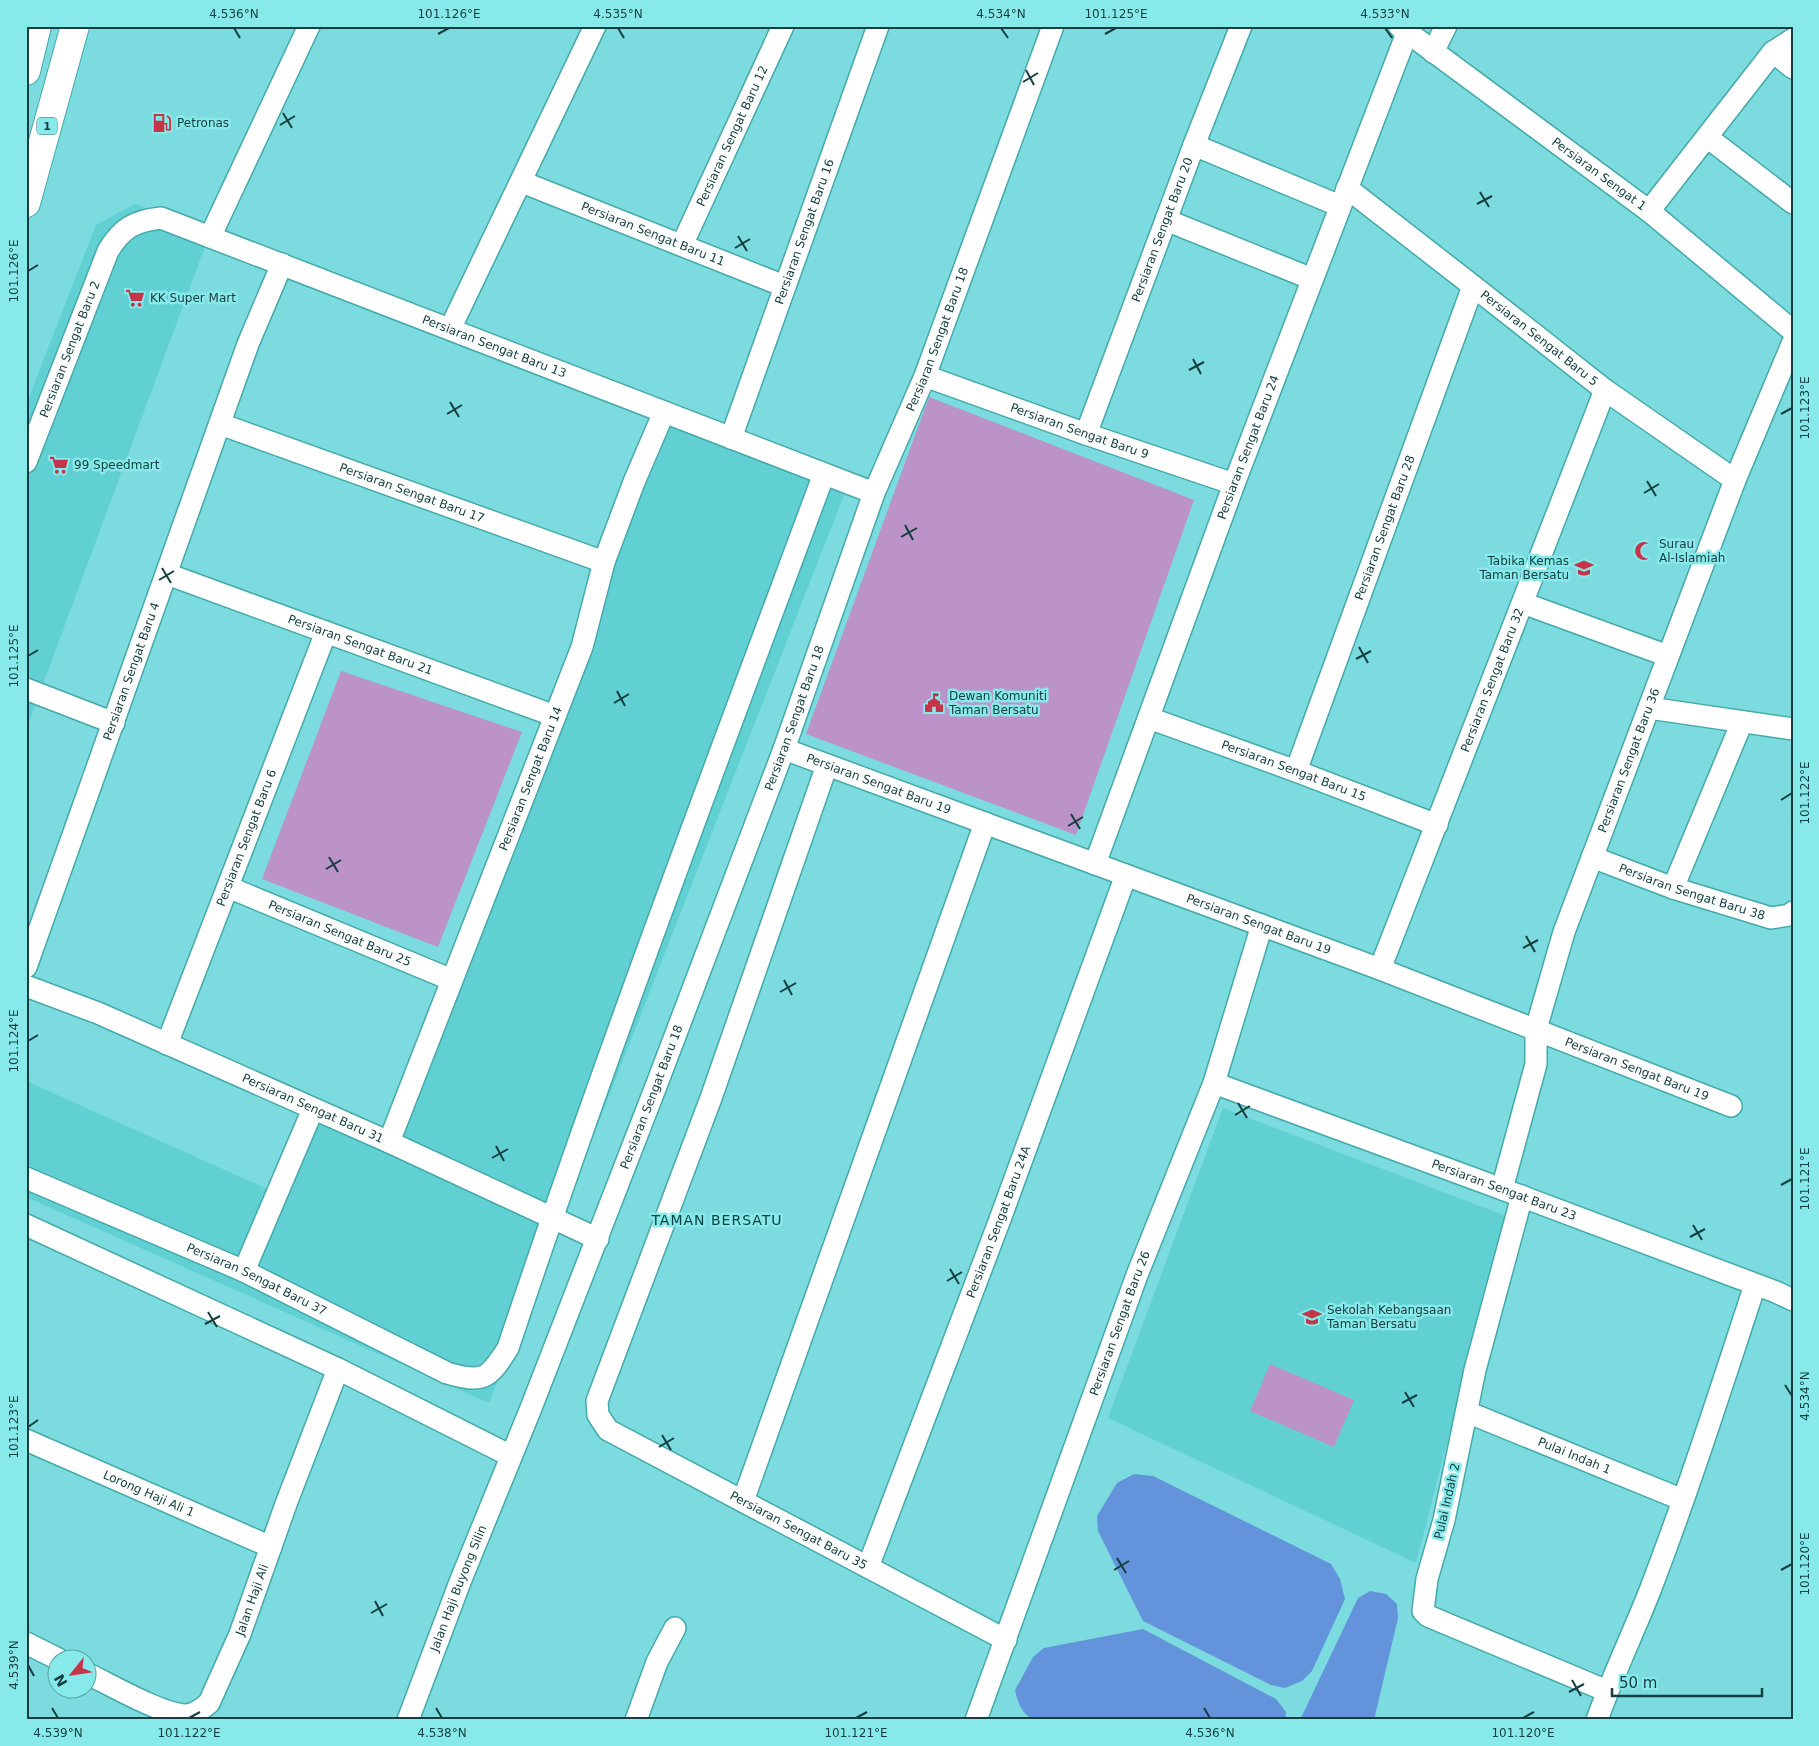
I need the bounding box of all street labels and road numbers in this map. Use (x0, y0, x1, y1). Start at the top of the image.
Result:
street label: Persiaran Sengat Baru 12 (694, 64, 771, 209)
road number: 1 (37, 118, 57, 134)
street label: Persiaran Sengat 1 (1549, 135, 1649, 214)
street label: Persiaran Sengat Baru 20 (1129, 156, 1196, 304)
street label: Persiaran Sengat Baru 16 (772, 157, 837, 306)
street label: Persiaran Sengat Baru 11 (579, 199, 727, 269)
street label: Persiaran Sengat Baru 18 (903, 265, 971, 414)
street label: Persiaran Sengat Baru 2 (37, 279, 103, 420)
street label: Persiaran Sengat Baru 5 (1478, 288, 1601, 389)
street label: Persiaran Sengat Baru 13 (420, 312, 568, 381)
street label: Persiaran Sengat Baru 24 (1215, 373, 1282, 521)
street label: Persiaran Sengat Baru 9 (1008, 400, 1150, 462)
street label: Persiaran Sengat Baru 28 (1352, 453, 1418, 602)
street label: Persiaran Sengat Baru 17 (338, 460, 486, 525)
street label: Persiaran Sengat Baru 4 (100, 600, 162, 742)
street label: Persiaran Sengat Baru 32 (1458, 606, 1527, 754)
street label: Persiaran Sengat Baru 21 (286, 612, 435, 678)
street label: Persiaran Sengat Baru 18 (762, 644, 827, 793)
street label: Persiaran Sengat Baru 36 (1595, 686, 1663, 835)
street label: Persiaran Sengat Baru 14 (496, 705, 565, 853)
street label: Persiaran Sengat Baru 15 (1219, 738, 1368, 804)
street label: Persiaran Sengat Baru 19 (804, 751, 953, 817)
street label: Persiaran Sengat Baru 6 (214, 767, 279, 908)
street label: Persiaran Sengat Baru 38 (1617, 861, 1767, 923)
street label: Persiaran Sengat Baru 19 (1184, 891, 1333, 957)
street label: Persiaran Sengat Baru 25 (266, 898, 413, 969)
street label: Persiaran Sengat Baru 18 (618, 1023, 686, 1171)
street label: Persiaran Sengat Baru 19 (1563, 1035, 1711, 1104)
street label: Persiaran Sengat Baru 31 (240, 1071, 386, 1146)
street label: Persiaran Sengat Baru 24A (964, 1143, 1034, 1300)
street label: Persiaran Sengat Baru 23 (1430, 1157, 1578, 1223)
street label: Persiaran Sengat Baru 37 (185, 1240, 329, 1318)
street label: Persiaran Sengat Baru 26 (1087, 1249, 1153, 1398)
street label: Pulai Indah 1 (1536, 1435, 1613, 1477)
street label: Pulai Indah 2 (1431, 1462, 1463, 1540)
street label: Lorong Haji Ali 1 (101, 1468, 197, 1520)
street label: Persiaran Sengat Baru 35 (728, 1489, 870, 1573)
street label: Jalan Haji Buyong Silin (427, 1523, 489, 1654)
street label: Jalan Haji Ali (233, 1562, 271, 1638)

